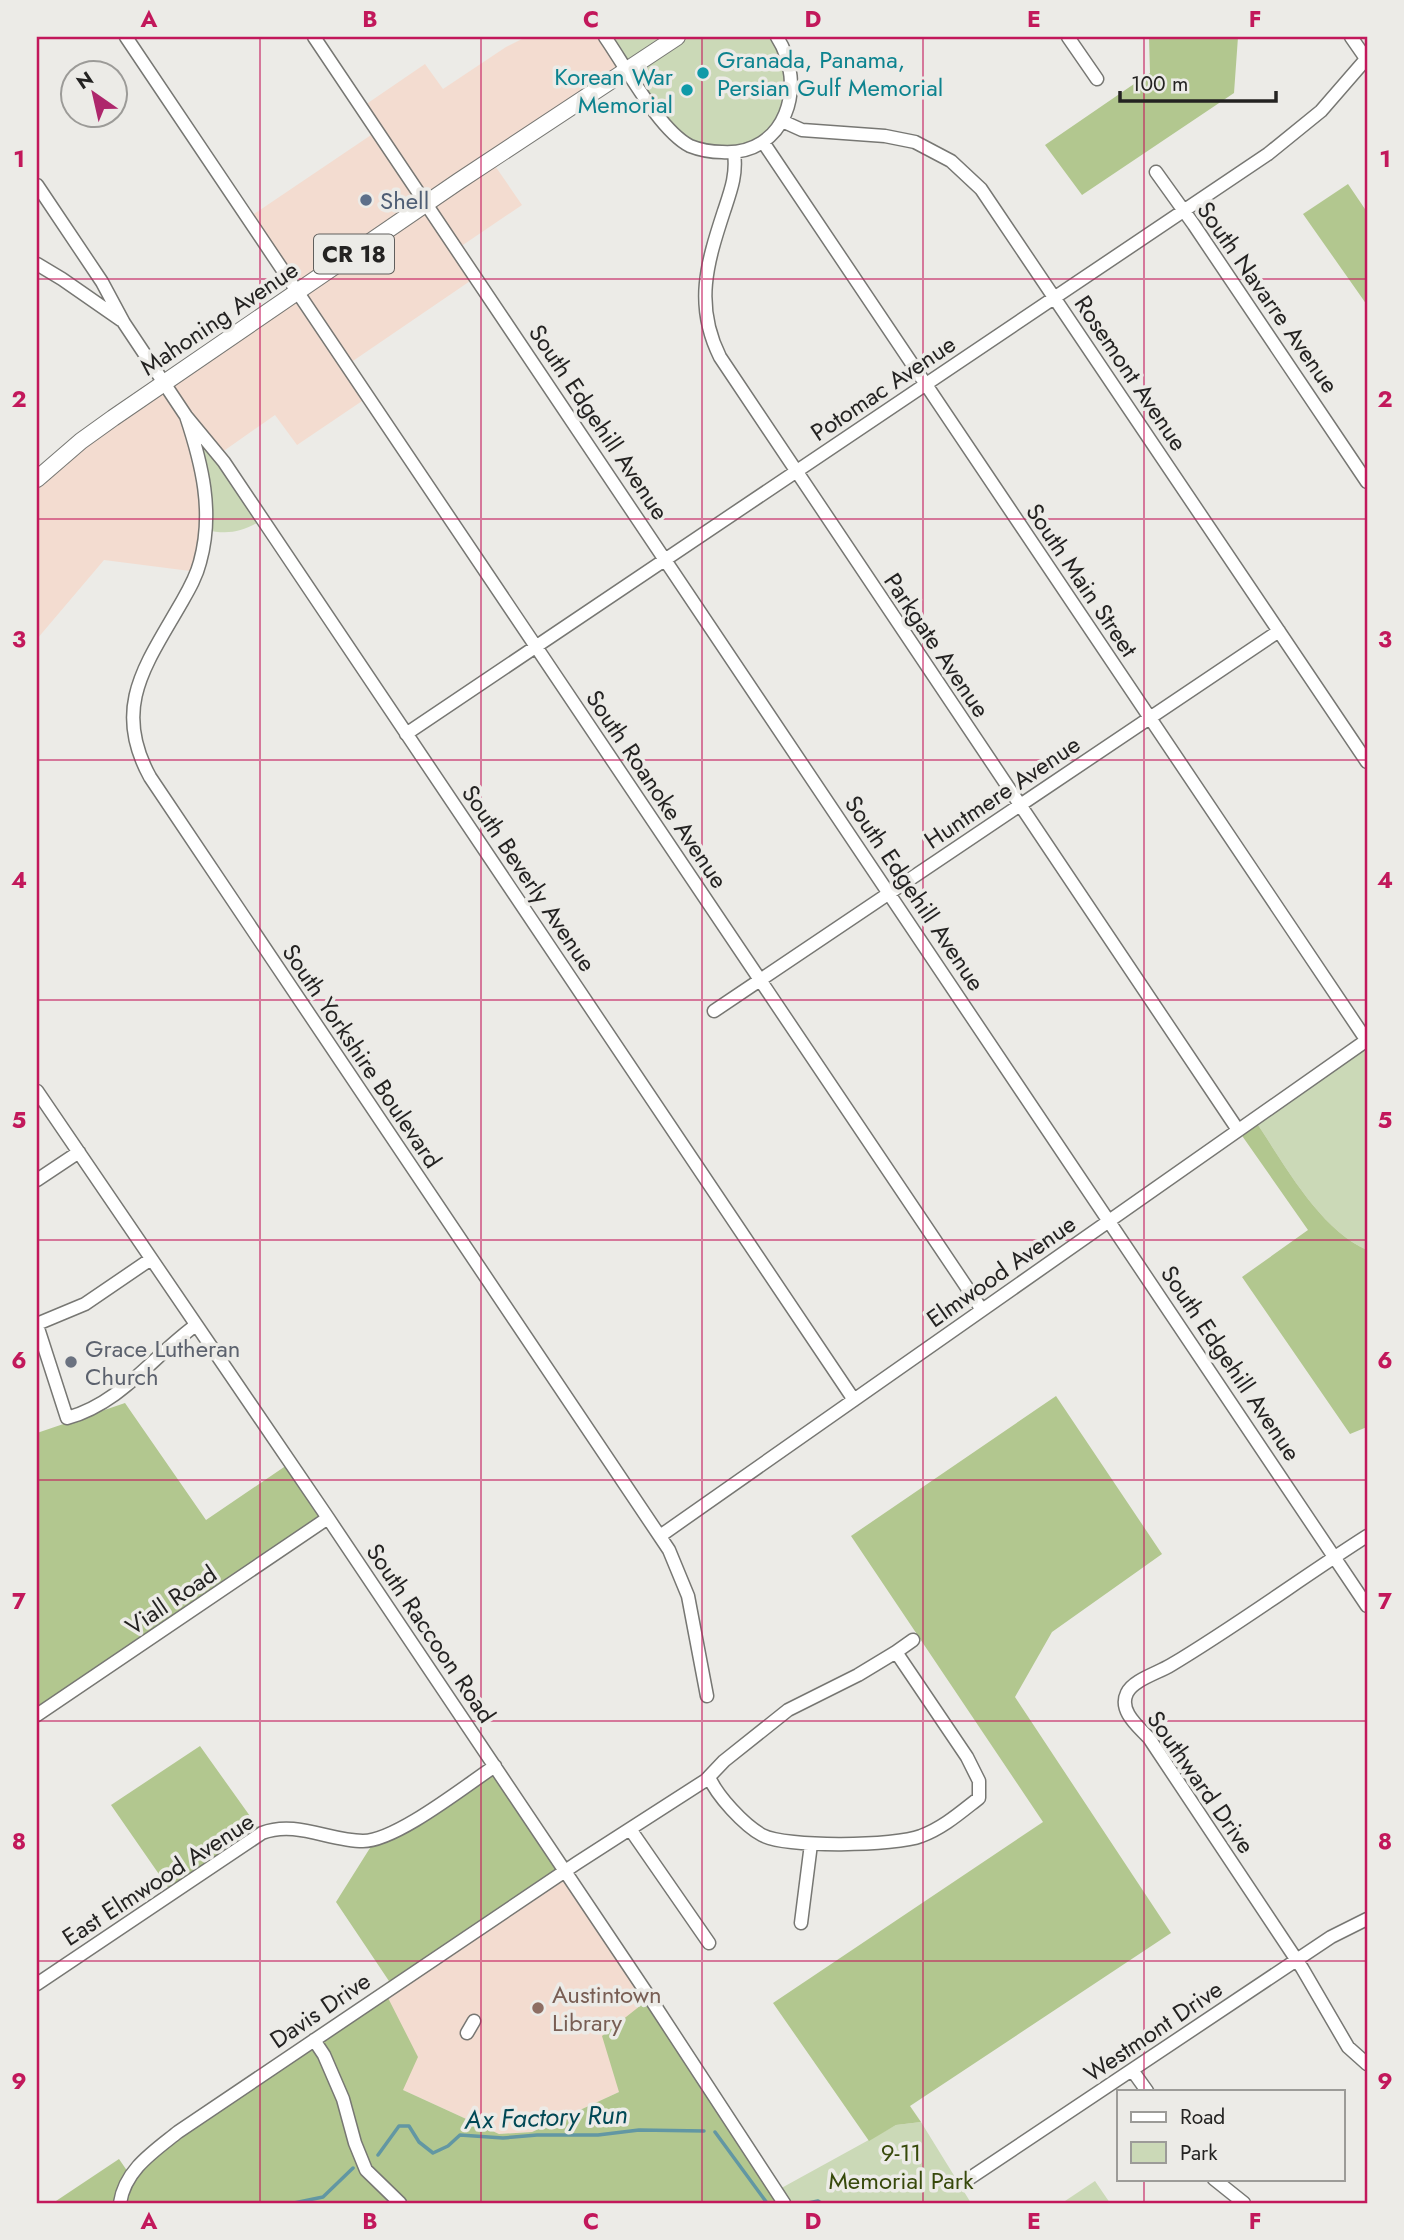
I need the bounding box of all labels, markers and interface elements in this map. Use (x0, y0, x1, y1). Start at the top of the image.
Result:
text: A (140, 2, 158, 36)
text: B (362, 2, 378, 36)
text: C (583, 2, 599, 36)
text: D (805, 2, 822, 36)
text: E (1027, 2, 1041, 36)
text: F (1249, 2, 1261, 36)
place label: Granada, Panama, Persian Gulf Memorial (717, 42, 943, 105)
place label: Korean War Memorial (554, 59, 674, 122)
north arrow (60, 60, 130, 130)
scale bar (1120, 60, 1276, 104)
text: N (71, 65, 99, 96)
marker: Granada, Panama, Persian Gulf Memorial (695, 65, 711, 81)
text: 100 m (1131, 69, 1188, 99)
marker: Korean War Memorial (679, 82, 695, 98)
text: 1 (13, 142, 25, 176)
text: 1 (1379, 142, 1391, 176)
place label: Shell (380, 183, 429, 218)
marker: Shell (358, 192, 374, 208)
street label: South Navarre Avenue (1189, 194, 1347, 400)
road number: CR 18 (314, 234, 394, 274)
street label: Mahoning Avenue (133, 252, 305, 384)
street label: Rosemont Avenue (1066, 288, 1196, 458)
street label: South Edgehill Avenue (520, 317, 678, 527)
street label: Potomac Avenue (804, 326, 962, 450)
text: 2 (11, 382, 27, 416)
text: 2 (1377, 382, 1393, 416)
street label: South Main Street (1018, 496, 1147, 664)
street label: Parkgate Avenue (876, 566, 998, 724)
text: 3 (12, 622, 26, 656)
text: 3 (1378, 622, 1392, 656)
street label: South Roanoke Avenue (577, 683, 737, 895)
street label: Huntmere Avenue (917, 727, 1087, 857)
street label: South Beverly Avenue (453, 778, 605, 978)
street label: South Edgehill Avenue (836, 788, 994, 998)
text: 4 (11, 863, 27, 897)
text: 4 (1377, 863, 1393, 897)
street label: South Yorkshire Boulevard (274, 937, 450, 1175)
text: 5 (12, 1103, 26, 1137)
text: 5 (1378, 1103, 1392, 1137)
street label: Elmwood Avenue (919, 1206, 1083, 1336)
street label: South Edgehill Avenue (1152, 1258, 1310, 1468)
place label: Grace Lutheran Church (85, 1331, 240, 1394)
text: 6 (11, 1343, 27, 1377)
text: 6 (1377, 1343, 1393, 1377)
marker: Grace Lutheran Church (63, 1354, 79, 1370)
street label: South Raccoon Road (358, 1536, 504, 1730)
street label: Viall Road (118, 1557, 224, 1643)
text: 7 (12, 1584, 26, 1618)
text: 7 (1378, 1584, 1392, 1618)
street label: Southward Drive (1139, 1703, 1263, 1861)
street label: East Elmwood Avenue (55, 1804, 261, 1954)
text: 8 (12, 1824, 26, 1858)
text: 8 (1378, 1824, 1392, 1858)
street label: Davis Drive (263, 1963, 377, 2057)
street label: Westmont Drive (1077, 1972, 1229, 2090)
place label: Austintown Library (552, 1977, 662, 2040)
marker: Austintown Library (530, 2000, 546, 2016)
text: 9 (11, 2064, 27, 2098)
text: 9 (1377, 2064, 1393, 2098)
legend (1117, 2090, 1344, 2180)
water label: Ax Factory Run (463, 2095, 628, 2139)
text: Road (1180, 2102, 1225, 2132)
park label: 9-11 Memorial Park (828, 2135, 974, 2198)
text: Park (1180, 2138, 1218, 2168)
text: A (140, 2204, 158, 2238)
text: B (362, 2204, 378, 2238)
text: C (583, 2204, 599, 2238)
text: D (805, 2204, 822, 2238)
text: E (1027, 2204, 1041, 2238)
text: F (1249, 2204, 1261, 2238)

